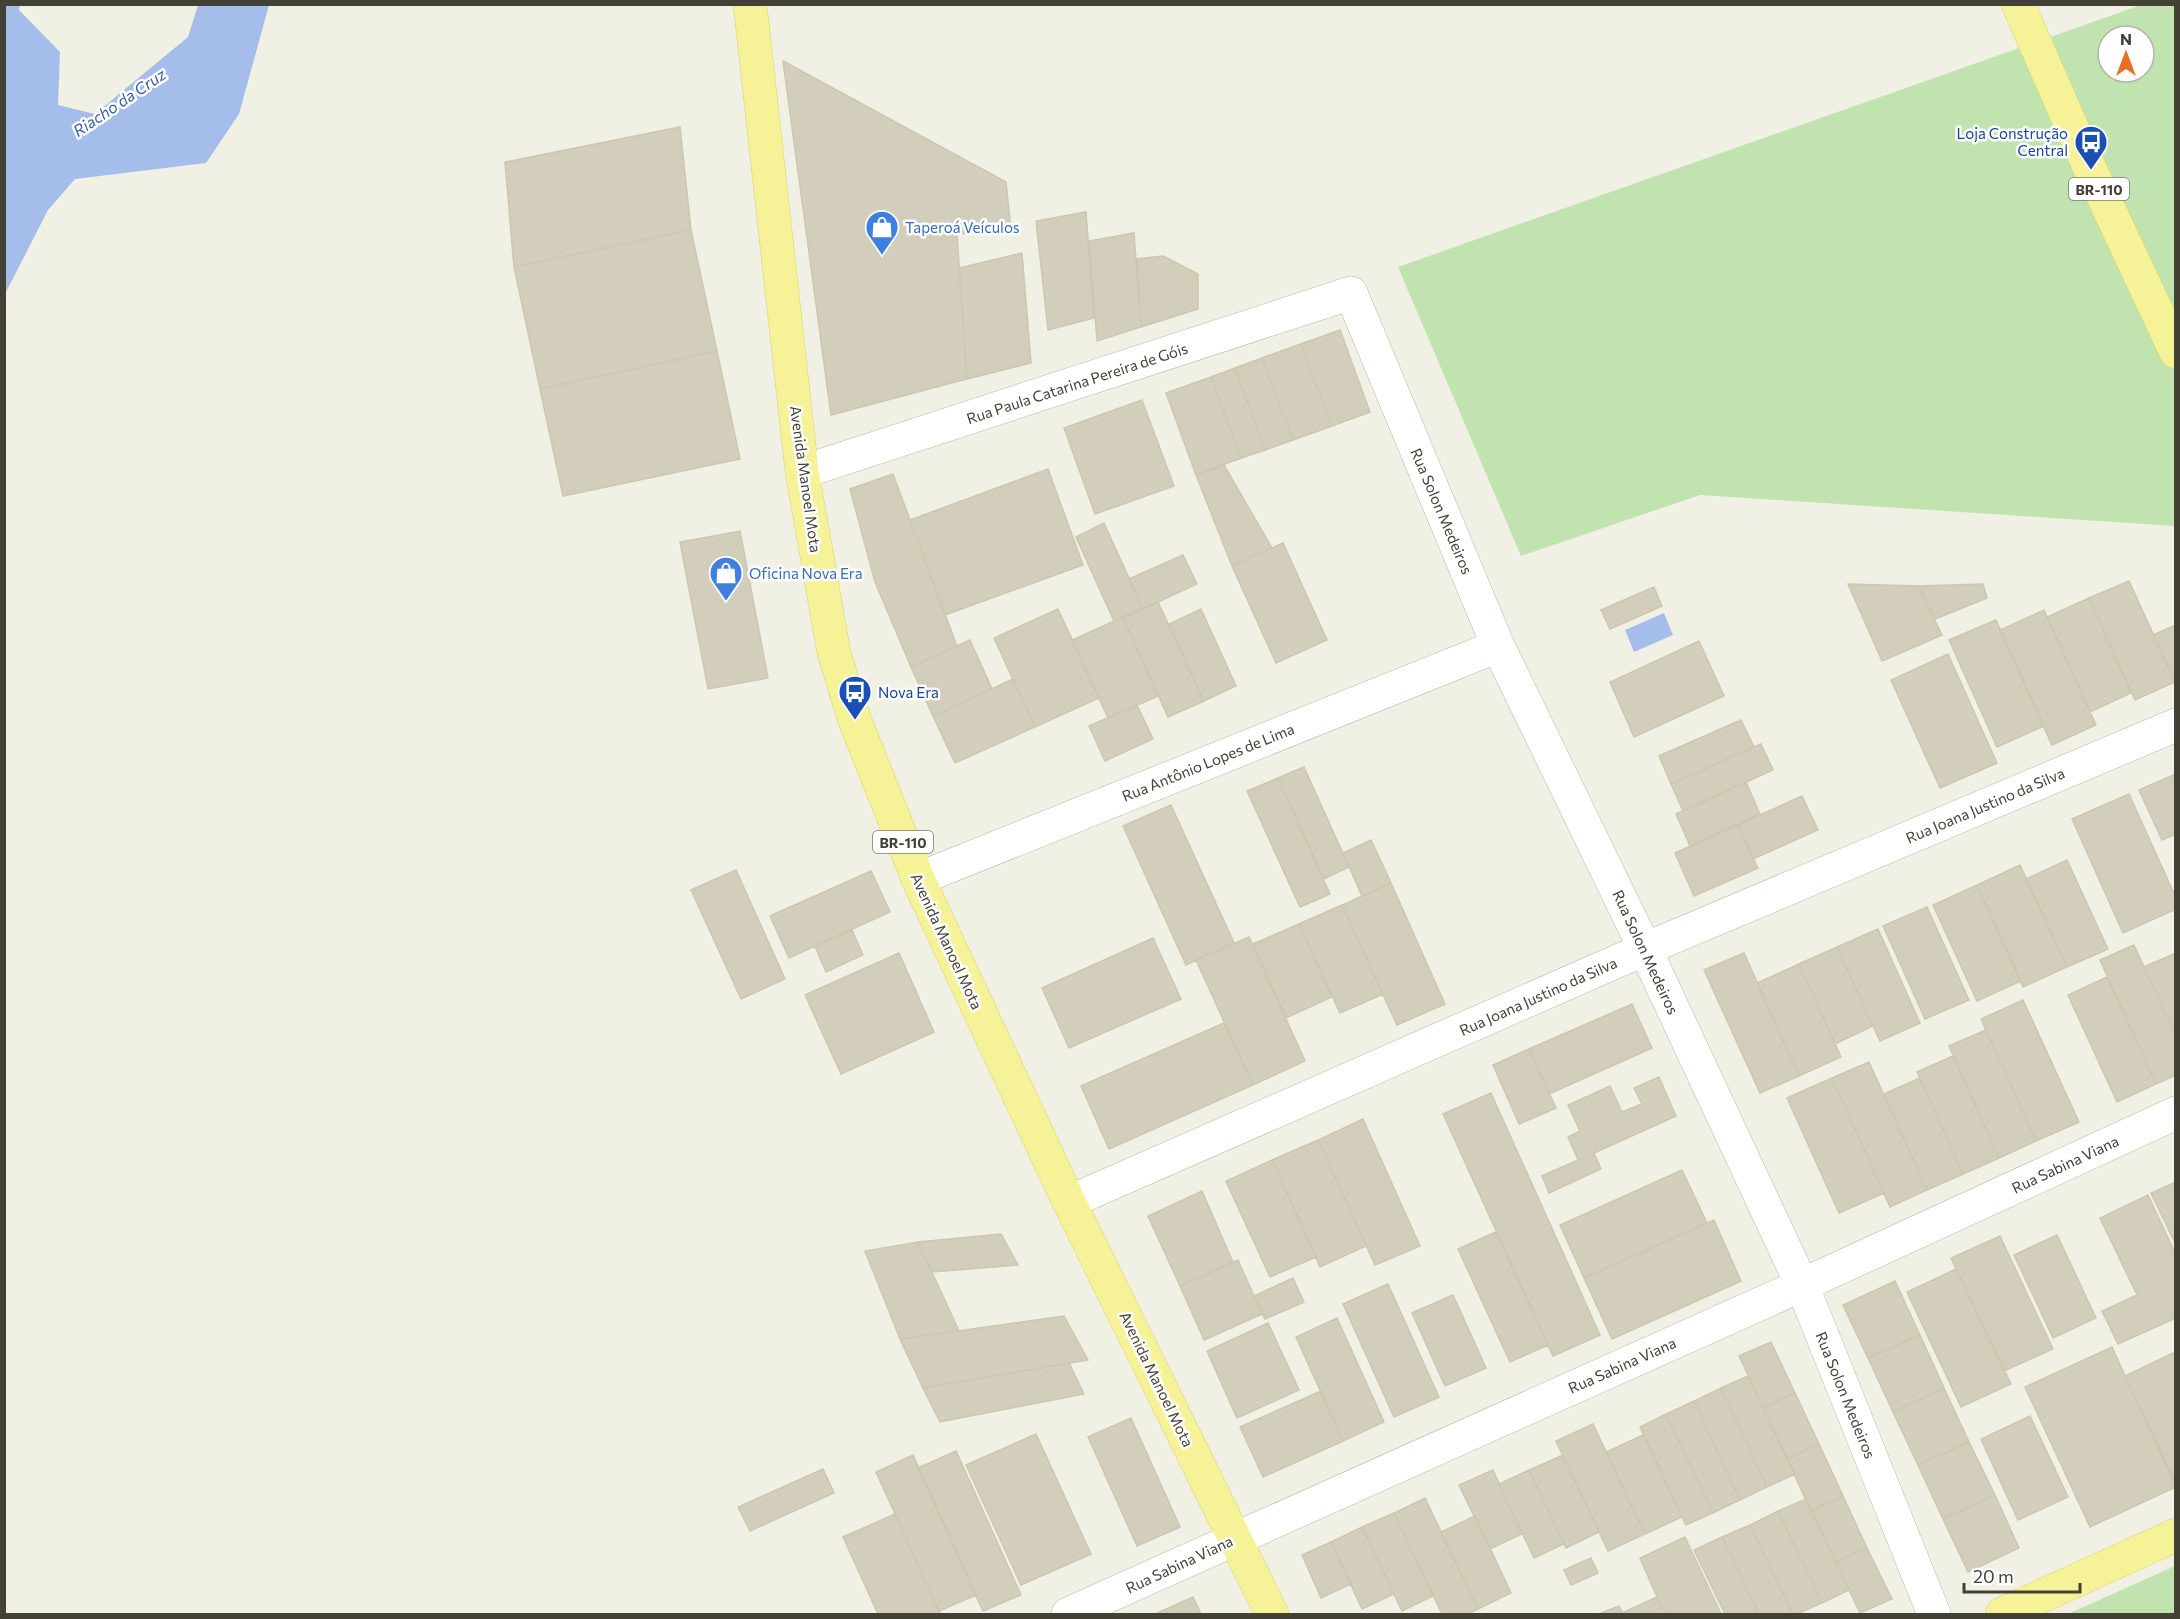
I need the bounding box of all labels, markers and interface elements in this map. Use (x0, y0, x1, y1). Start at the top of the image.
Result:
north arrow (2096, 24, 2156, 84)
text: N (2120, 29, 2132, 48)
water label: Riacho da Cruz (69, 64, 169, 140)
place label: Loja Construção Central (1957, 124, 2068, 159)
bus stop icon: Loja Construção Central (2073, 124, 2109, 171)
road number: BR-110 (2069, 178, 2129, 200)
shop icon: Taperoá Veículos (864, 209, 900, 256)
place label: Taperoá Veículos (905, 218, 1020, 236)
street label: Rua Paula Catarina Pereira de Góis (964, 339, 1190, 427)
street label: Avenida Manoel Mota (787, 404, 825, 554)
street label: Rua Solon Medeiros (1407, 445, 1477, 577)
shop icon: Oficina Nova Era (708, 555, 744, 602)
place label: Oficina Nova Era (749, 564, 862, 582)
bus stop icon: Nova Era (837, 674, 873, 721)
place label: Nova Era (878, 683, 939, 701)
street label: Rua Antônio Lopes de Lima (1119, 719, 1297, 805)
street label: Rua Joana Justino da Silva (1903, 763, 2067, 847)
road number: BR-110 (873, 831, 933, 853)
street label: Avenida Manoel Mota (908, 870, 986, 1012)
street label: Rua Solon Medeiros (1609, 887, 1683, 1017)
street label: Rua Joana Justino da Silva (1456, 953, 1620, 1039)
street label: Rua Sabina Viana (2009, 1131, 2121, 1197)
street label: Avenida Manoel Mota (1116, 1308, 1198, 1450)
street label: Rua Solon Medeiros (1812, 1329, 1880, 1461)
street label: Rua Sabina Viana (1565, 1333, 1679, 1397)
street label: Rua Sabina Viana (1123, 1531, 1235, 1597)
scale bar (1964, 1556, 2080, 1594)
text: 20 m (1973, 1565, 2014, 1587)

